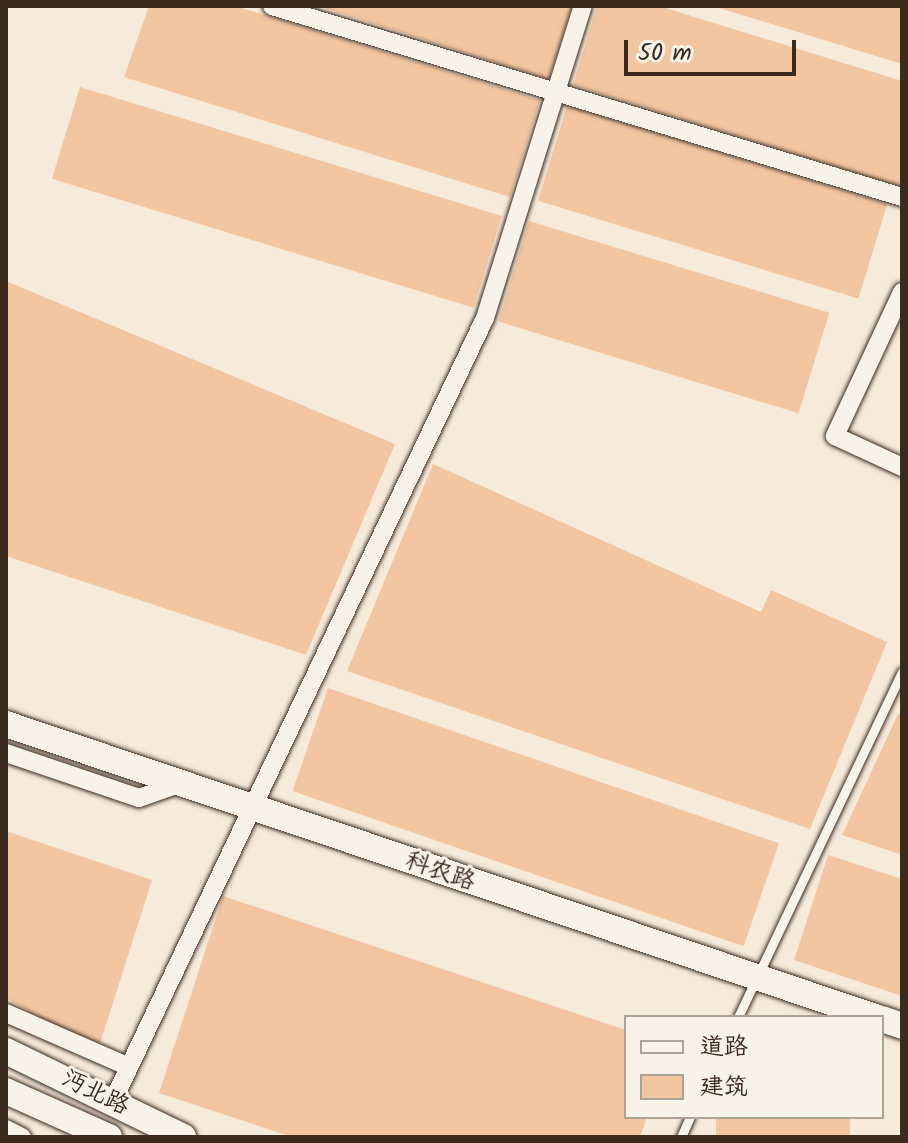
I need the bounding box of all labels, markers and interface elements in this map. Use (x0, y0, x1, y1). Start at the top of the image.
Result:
scale bar (628, 24, 800, 74)
text: 50 m (638, 34, 692, 73)
street label: 科农路 (401, 847, 479, 897)
legend (624, 1015, 884, 1119)
text: 道路 (700, 1028, 748, 1067)
street label: 沔北路 (56, 1064, 134, 1122)
text: 建筑 (700, 1068, 748, 1107)

